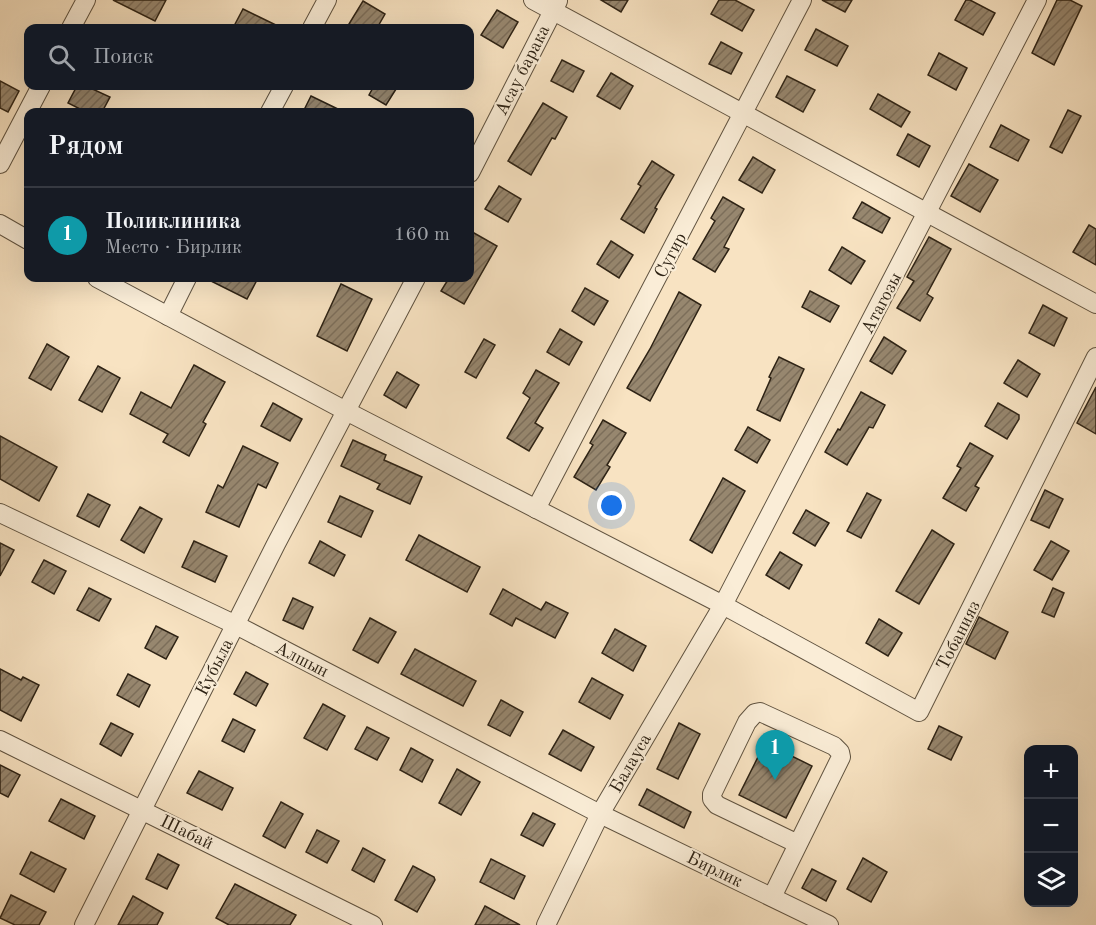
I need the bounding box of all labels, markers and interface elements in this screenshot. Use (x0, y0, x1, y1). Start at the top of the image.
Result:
street label: Асау барака (492, 22, 553, 119)
search box (24, 24, 474, 90)
icon: search (45, 41, 78, 74)
text: Поиск (93, 46, 154, 68)
text: Рядом (48, 134, 123, 160)
text: Поликлиника (105, 211, 241, 233)
text: 1 (62, 225, 73, 245)
text: 160 m (394, 225, 450, 245)
street label: Сугир (652, 230, 690, 281)
text: Место · Бирлик (105, 238, 242, 258)
street label: Атагозы (858, 270, 906, 337)
your location (597, 491, 626, 520)
street label: Тобанияз (934, 598, 984, 673)
street label: Кубыла (193, 636, 237, 699)
street label: Алшын (272, 639, 331, 681)
pin: 1 (756, 730, 794, 780)
street label: Балауса (607, 731, 655, 796)
map controls (1024, 745, 1078, 907)
button: + (1024, 745, 1078, 799)
button: − (1024, 799, 1078, 853)
street label: Шабай (157, 812, 216, 853)
street label: Бирлик (684, 849, 745, 891)
button: layers (1024, 853, 1078, 907)

